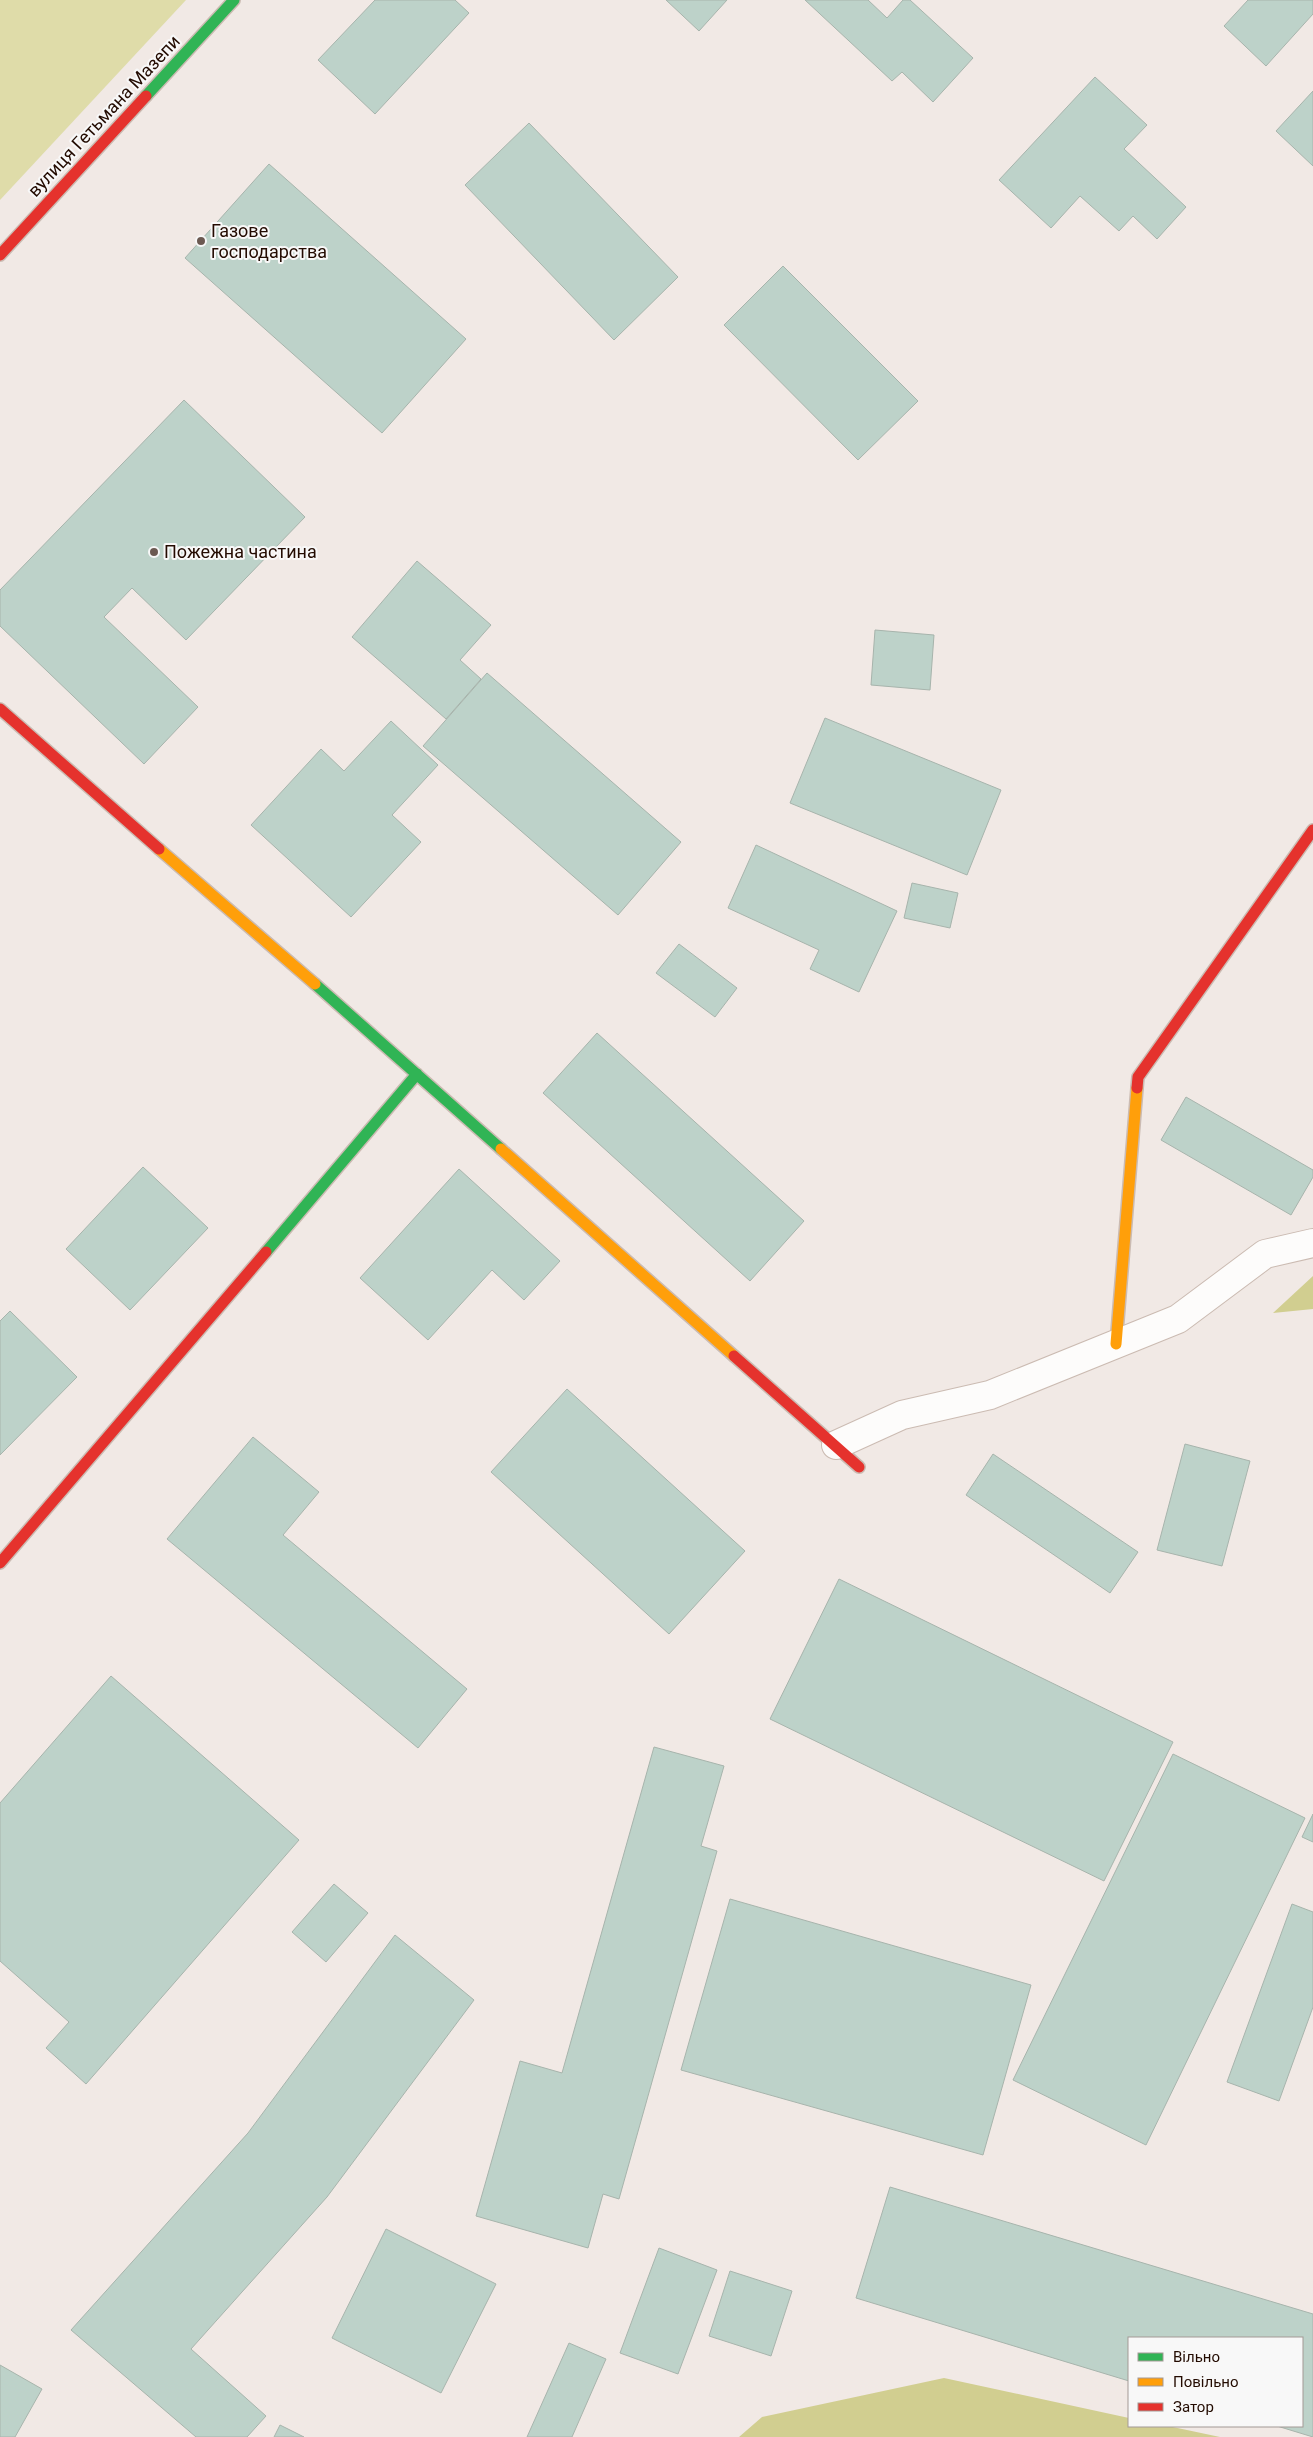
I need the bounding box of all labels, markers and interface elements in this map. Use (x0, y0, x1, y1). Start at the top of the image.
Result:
street label: вулиця Гетьмана Мазепи (23, 31, 184, 201)
place label: Газове господарства (211, 220, 327, 262)
marker: Газове господарства (195, 235, 207, 247)
place label: Пожежна частина (164, 541, 317, 562)
marker: Пожежна частина (148, 546, 160, 558)
legend (1128, 2337, 1303, 2427)
text: Вільно (1173, 2348, 1220, 2366)
text: Повільно (1173, 2373, 1239, 2391)
text: Затор (1173, 2398, 1214, 2416)

